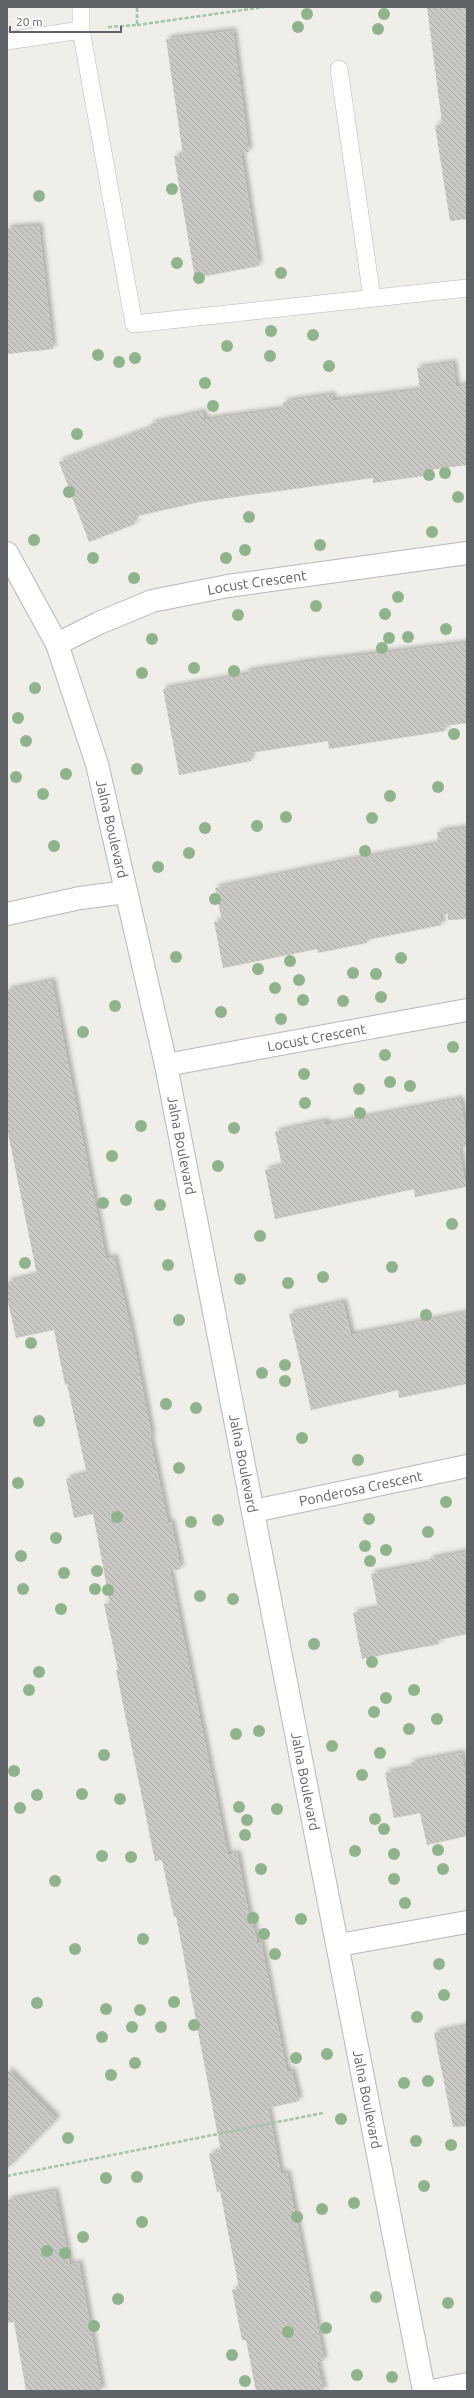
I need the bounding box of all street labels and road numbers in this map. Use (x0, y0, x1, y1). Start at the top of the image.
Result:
street label: Locust Crescent (206, 567, 308, 598)
street label: Jalna Boulevard (93, 778, 131, 880)
street label: Locust Crescent (266, 1021, 368, 1054)
street label: Jalna Boulevard (164, 1095, 199, 1196)
street label: Jalna Boulevard (226, 1413, 261, 1514)
street label: Ponderosa Crescent (297, 1468, 424, 1509)
street label: Jalna Boulevard (288, 1731, 323, 1832)
street label: Jalna Boulevard (350, 2049, 385, 2150)

